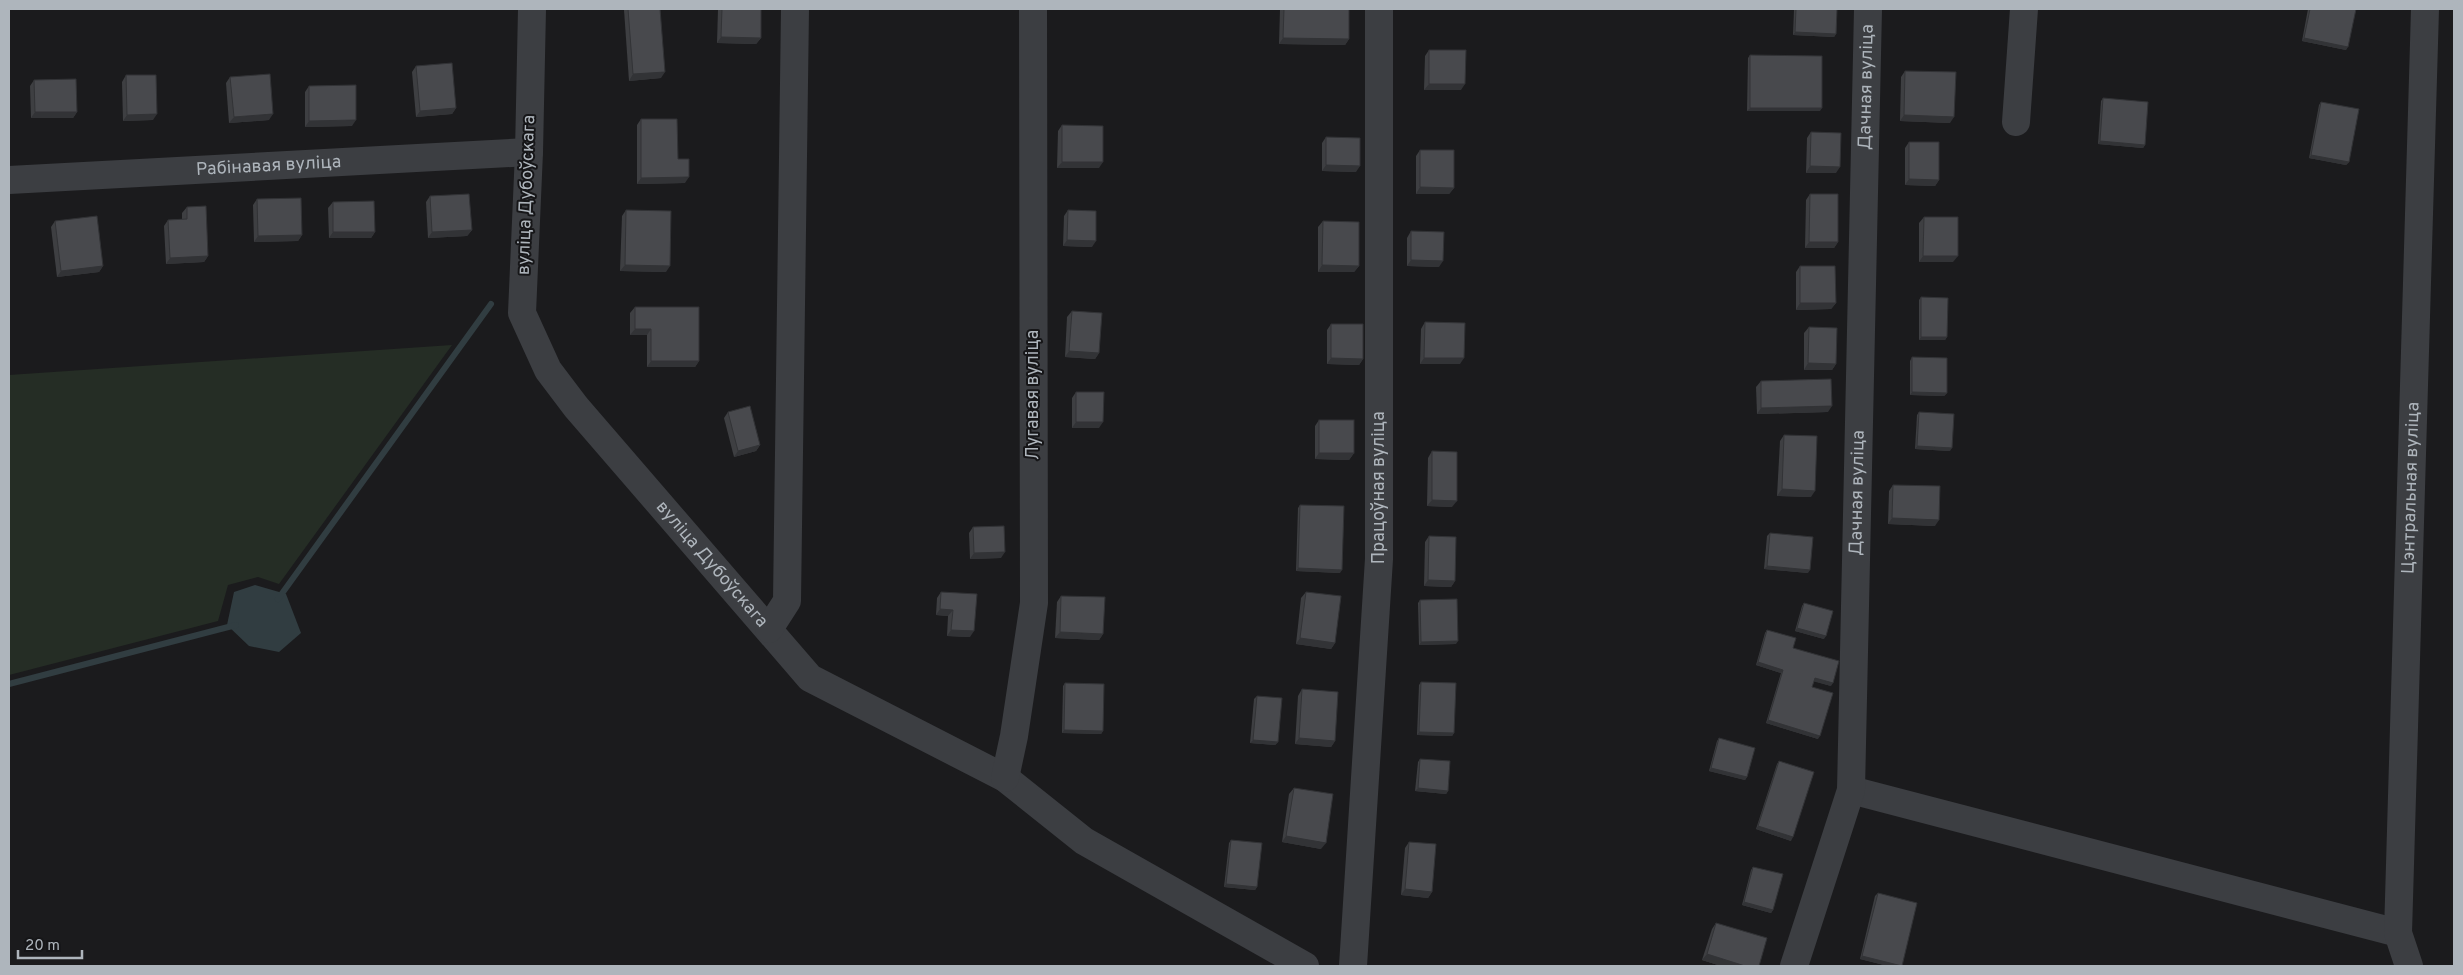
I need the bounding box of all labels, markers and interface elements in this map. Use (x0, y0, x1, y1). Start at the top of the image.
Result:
street label: Дачная вуліца (1853, 24, 1879, 150)
street label: вуліца Дубоўскага (513, 115, 541, 275)
street label: Рабінавая вуліца (195, 151, 342, 181)
street label: Лугавая вуліца (1022, 330, 1045, 460)
street label: Цэнтральная вуліца (2397, 402, 2425, 574)
street label: Працоўная вуліца (1368, 411, 1391, 564)
street label: Дачная вуліца (1845, 430, 1870, 556)
street label: вуліца Дубоўскага (651, 496, 773, 632)
scale bar (18, 928, 81, 960)
text: 20 m (25, 937, 60, 956)

